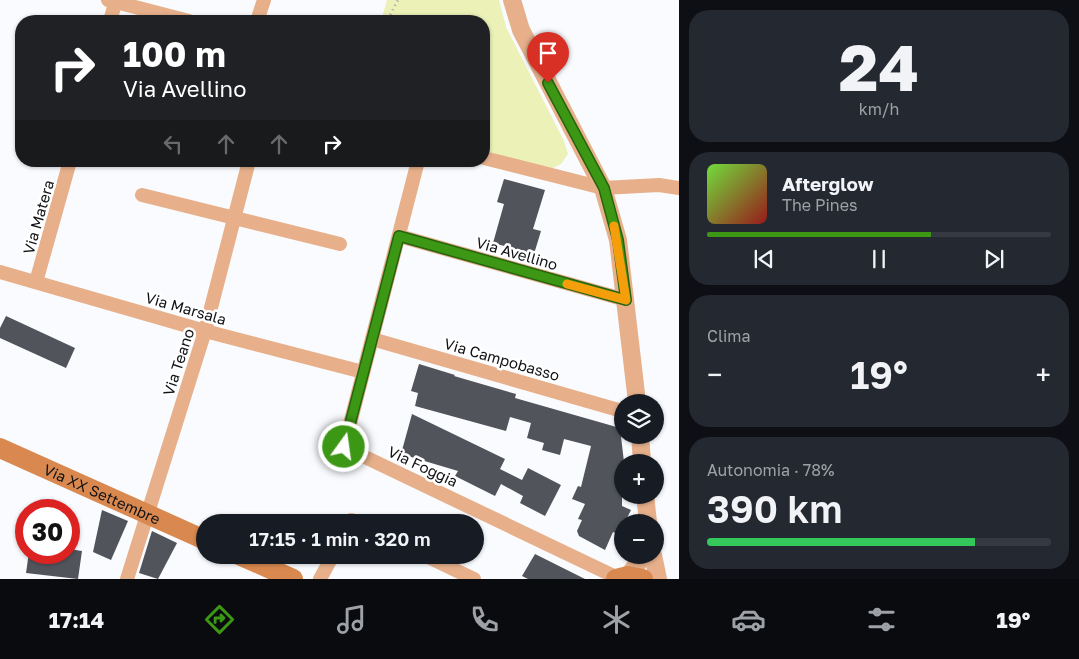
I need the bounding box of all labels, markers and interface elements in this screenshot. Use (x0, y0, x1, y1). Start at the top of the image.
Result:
text: 24 (839, 27, 919, 105)
pin (527, 32, 569, 83)
text: 100 m (123, 33, 226, 75)
icon: right (40, 35, 105, 100)
icon: arrive (534, 39, 562, 67)
text: Via Avellino (123, 75, 246, 102)
text: km/h (859, 99, 899, 119)
icon: left (159, 130, 187, 158)
icon: ahead (212, 130, 240, 158)
icon: ahead (265, 130, 293, 158)
icon: right (318, 130, 346, 158)
text: Afterglow (782, 172, 873, 195)
street label: Via Matera (19, 178, 57, 256)
text: The Pines (782, 195, 857, 215)
street label: Via Avellino (474, 233, 560, 273)
icon: previous (750, 245, 778, 273)
icon: pause (865, 245, 893, 273)
icon: next (980, 245, 1008, 273)
street label: Via Marsala (144, 288, 228, 328)
street label: Via Teano (159, 326, 197, 398)
text: Clima (707, 326, 751, 346)
street label: Via Campobasso (442, 334, 562, 384)
text: 19° (850, 352, 908, 397)
text: − (707, 358, 722, 391)
text: + (1036, 358, 1051, 391)
map controls (614, 394, 664, 564)
button: layers (614, 394, 664, 444)
position arrow (317, 420, 369, 472)
street label: Via Foggia (385, 442, 461, 490)
button: + (614, 454, 664, 504)
street label: Via XX Settembre (41, 460, 164, 528)
text: Autonomia · 78% (707, 460, 835, 480)
text: 390 km (707, 486, 843, 531)
speed limit sign: 30 (15, 499, 80, 564)
button: − (614, 514, 664, 564)
text: 17:15 · 1 min · 320 m (249, 527, 431, 550)
icon: directions (202, 602, 237, 637)
icon: music (334, 602, 369, 637)
icon: phone (467, 602, 502, 637)
icon: climate (599, 602, 634, 637)
icon: car (731, 602, 766, 637)
icon: filters (864, 602, 899, 637)
text: 17:14 (49, 606, 104, 633)
text: 19° (996, 606, 1030, 633)

